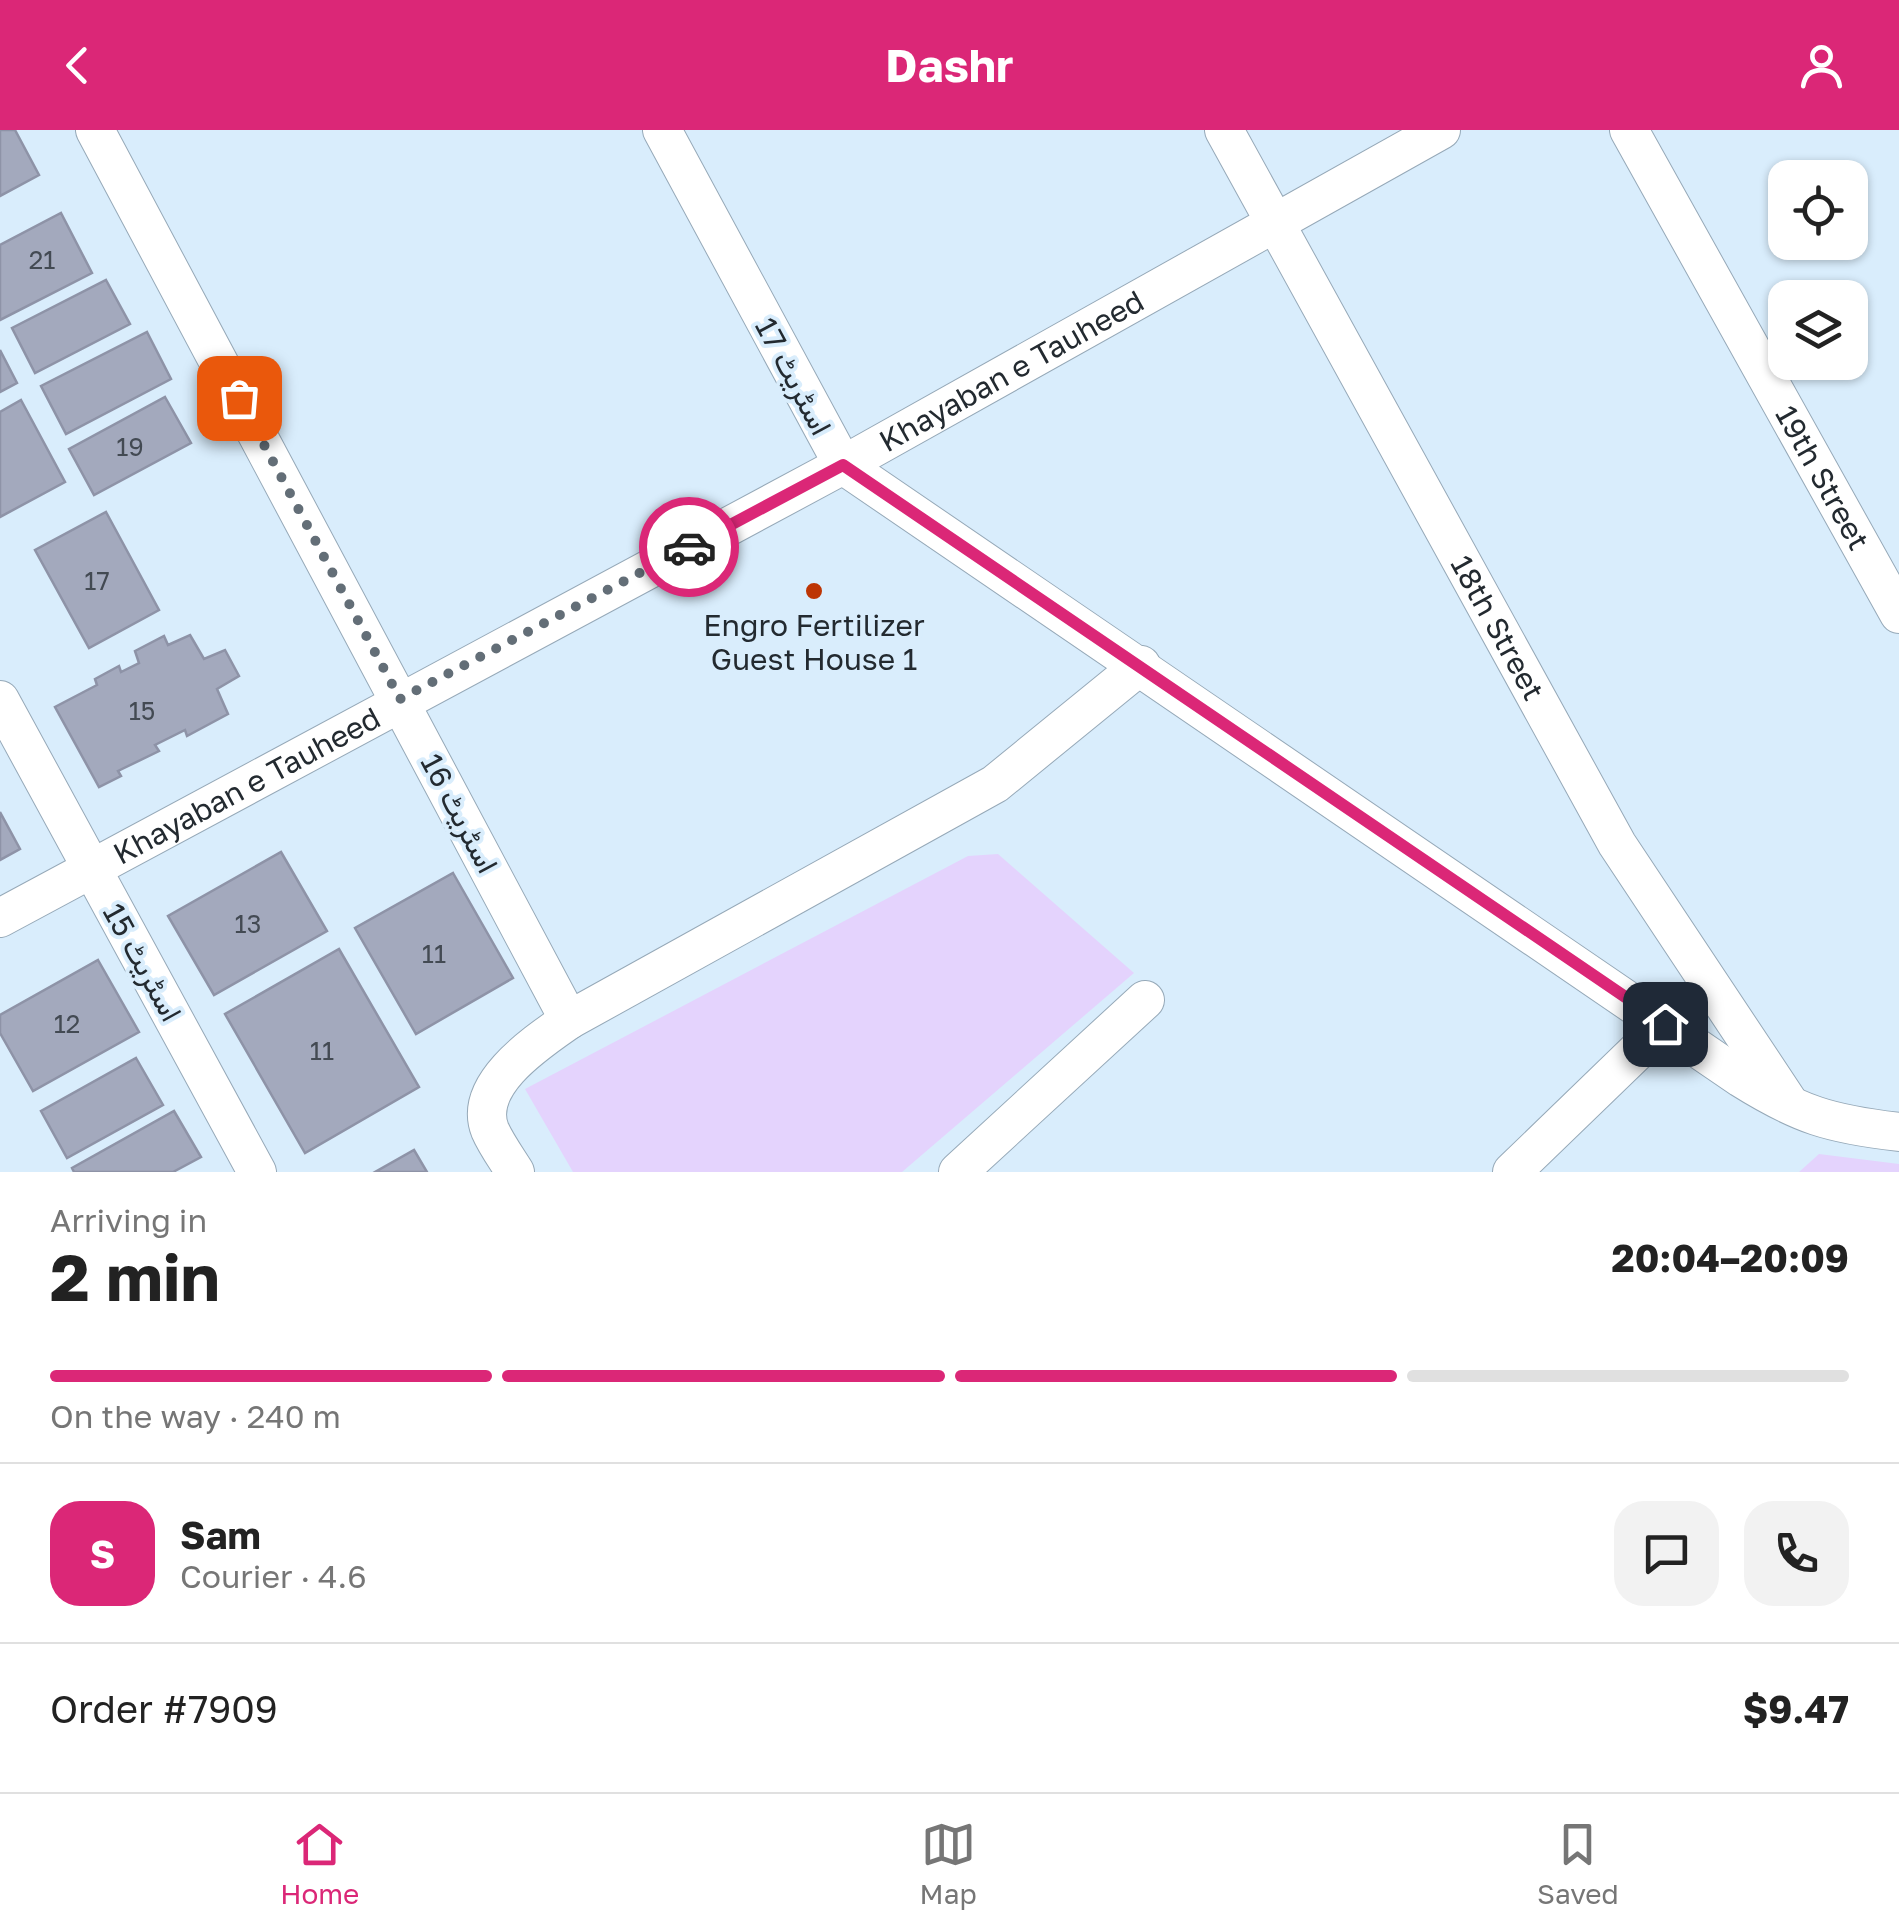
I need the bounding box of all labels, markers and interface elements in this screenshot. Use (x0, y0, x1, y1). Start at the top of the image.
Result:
icon: back (50, 38, 105, 93)
text: Dashr (885, 38, 1014, 92)
icon: person (1794, 38, 1849, 93)
map controls (1768, 160, 1868, 380)
button: locate (1768, 160, 1868, 260)
house number: 21 (29, 244, 55, 275)
button: layers (1768, 280, 1868, 380)
street label: Khayaban e Tauheed (873, 282, 1150, 459)
street label: اسٹریٹ 17 (747, 311, 840, 441)
pin (197, 356, 282, 441)
icon: bag (212, 371, 267, 426)
street label: 19th Street (1768, 399, 1877, 556)
house number: 19 (116, 431, 144, 462)
courier (639, 497, 739, 597)
icon: car (662, 520, 717, 575)
street label: 18th Street (1444, 549, 1552, 706)
house number: 17 (84, 565, 110, 596)
marker: Engro Fertilizer Guest House 1 (803, 580, 825, 602)
place label: Engro Fertilizer Guest House 1 (703, 607, 925, 677)
house number: 15 (129, 695, 155, 726)
street label: Khayaban e Tauheed (107, 699, 386, 872)
street label: اسٹریٹ 16 (413, 747, 506, 879)
street label: اسٹریٹ 15 (95, 897, 190, 1028)
house number: 13 (235, 908, 261, 939)
house number: 11 (422, 938, 446, 969)
pin (1623, 982, 1708, 1067)
icon: home (1638, 997, 1693, 1052)
house number: 12 (54, 1008, 80, 1039)
house number: 11 (310, 1035, 334, 1066)
text: Arriving in (50, 1201, 207, 1239)
text: 20:04–20:09 (1611, 1235, 1849, 1280)
text: 2 min (50, 1237, 220, 1315)
text: On the way · 240 m (50, 1397, 341, 1435)
button: chat (1614, 1501, 1719, 1606)
button: phone (1744, 1501, 1849, 1606)
text: Sam (180, 1512, 261, 1557)
text: S (90, 1531, 115, 1576)
text: Courier · 4.6 (180, 1557, 367, 1595)
text: Order #7909 (50, 1686, 278, 1731)
text: $9.47 (1743, 1686, 1849, 1731)
tab: Home (280, 1817, 359, 1910)
tab: Map (920, 1817, 977, 1910)
tab: Saved (1537, 1817, 1619, 1910)

